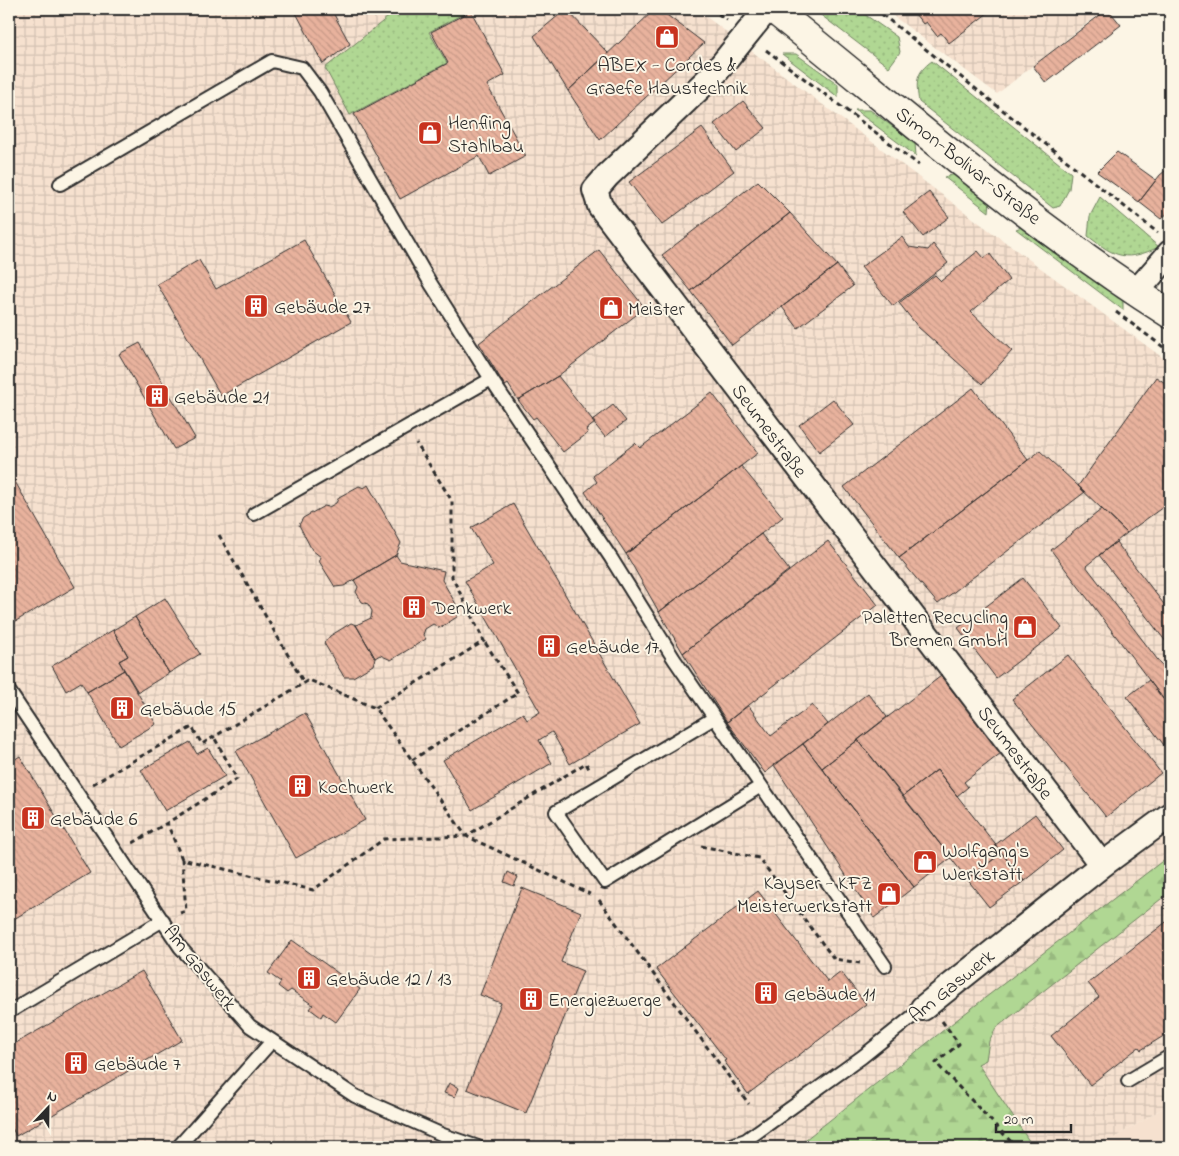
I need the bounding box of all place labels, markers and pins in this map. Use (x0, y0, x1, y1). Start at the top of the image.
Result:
shop icon: ABEX - Cordes & Graefe Haustechnik (654, 24, 680, 50)
place label: ABEX - Cordes & Graefe Haustechnik (586, 52, 748, 104)
place label: Henfling Stahlbau (448, 110, 524, 162)
shop icon: Henfling Stahlbau (417, 120, 443, 146)
building icon: Gebäude 27 (243, 293, 269, 319)
place label: Gebäude 27 (274, 294, 371, 323)
shop icon: Meister (598, 295, 624, 321)
place label: Meister (628, 296, 686, 325)
building icon: Gebäude 21 (144, 383, 170, 409)
place label: Gebäude 21 (174, 384, 269, 413)
building icon: Denkwerk (401, 594, 427, 620)
place label: Denkwerk (431, 595, 512, 624)
place label: Paletten Recycling Bremen GmbH (862, 604, 1008, 656)
shop icon: Paletten Recycling Bremen GmbH (1012, 614, 1038, 640)
building icon: Gebäude 17 (536, 633, 562, 659)
place label: Gebäude 17 (566, 634, 659, 663)
building icon: Gebäude 15 (109, 695, 135, 721)
place label: Gebäude 15 (140, 696, 237, 725)
building icon: Kochwerk (287, 773, 313, 799)
place label: Kochwerk (318, 774, 394, 803)
building icon: Gebäude 6 (20, 805, 46, 831)
place label: Gebäude 6 (50, 806, 138, 835)
place label: Wolfgang's Werkstatt (942, 838, 1029, 890)
shop icon: Wolfgang's Werkstatt (912, 849, 938, 875)
place label: Kayser - KFZ Meisterwerkstatt (737, 870, 872, 922)
shop icon: Kayser - KFZ Meisterwerkstatt (876, 881, 902, 907)
building icon: Gebäude 12 / 13 (296, 965, 322, 991)
place label: Gebäude 12 / 13 (326, 966, 452, 995)
building icon: Gebäude 11 (753, 980, 779, 1006)
place label: Gebäude 11 (784, 981, 875, 1010)
building icon: Energiezwerge (518, 986, 544, 1012)
place label: Energiezwerge (548, 987, 661, 1017)
building icon: Gebäude 7 (63, 1050, 89, 1076)
place label: Gebäude 7 (94, 1051, 181, 1080)

